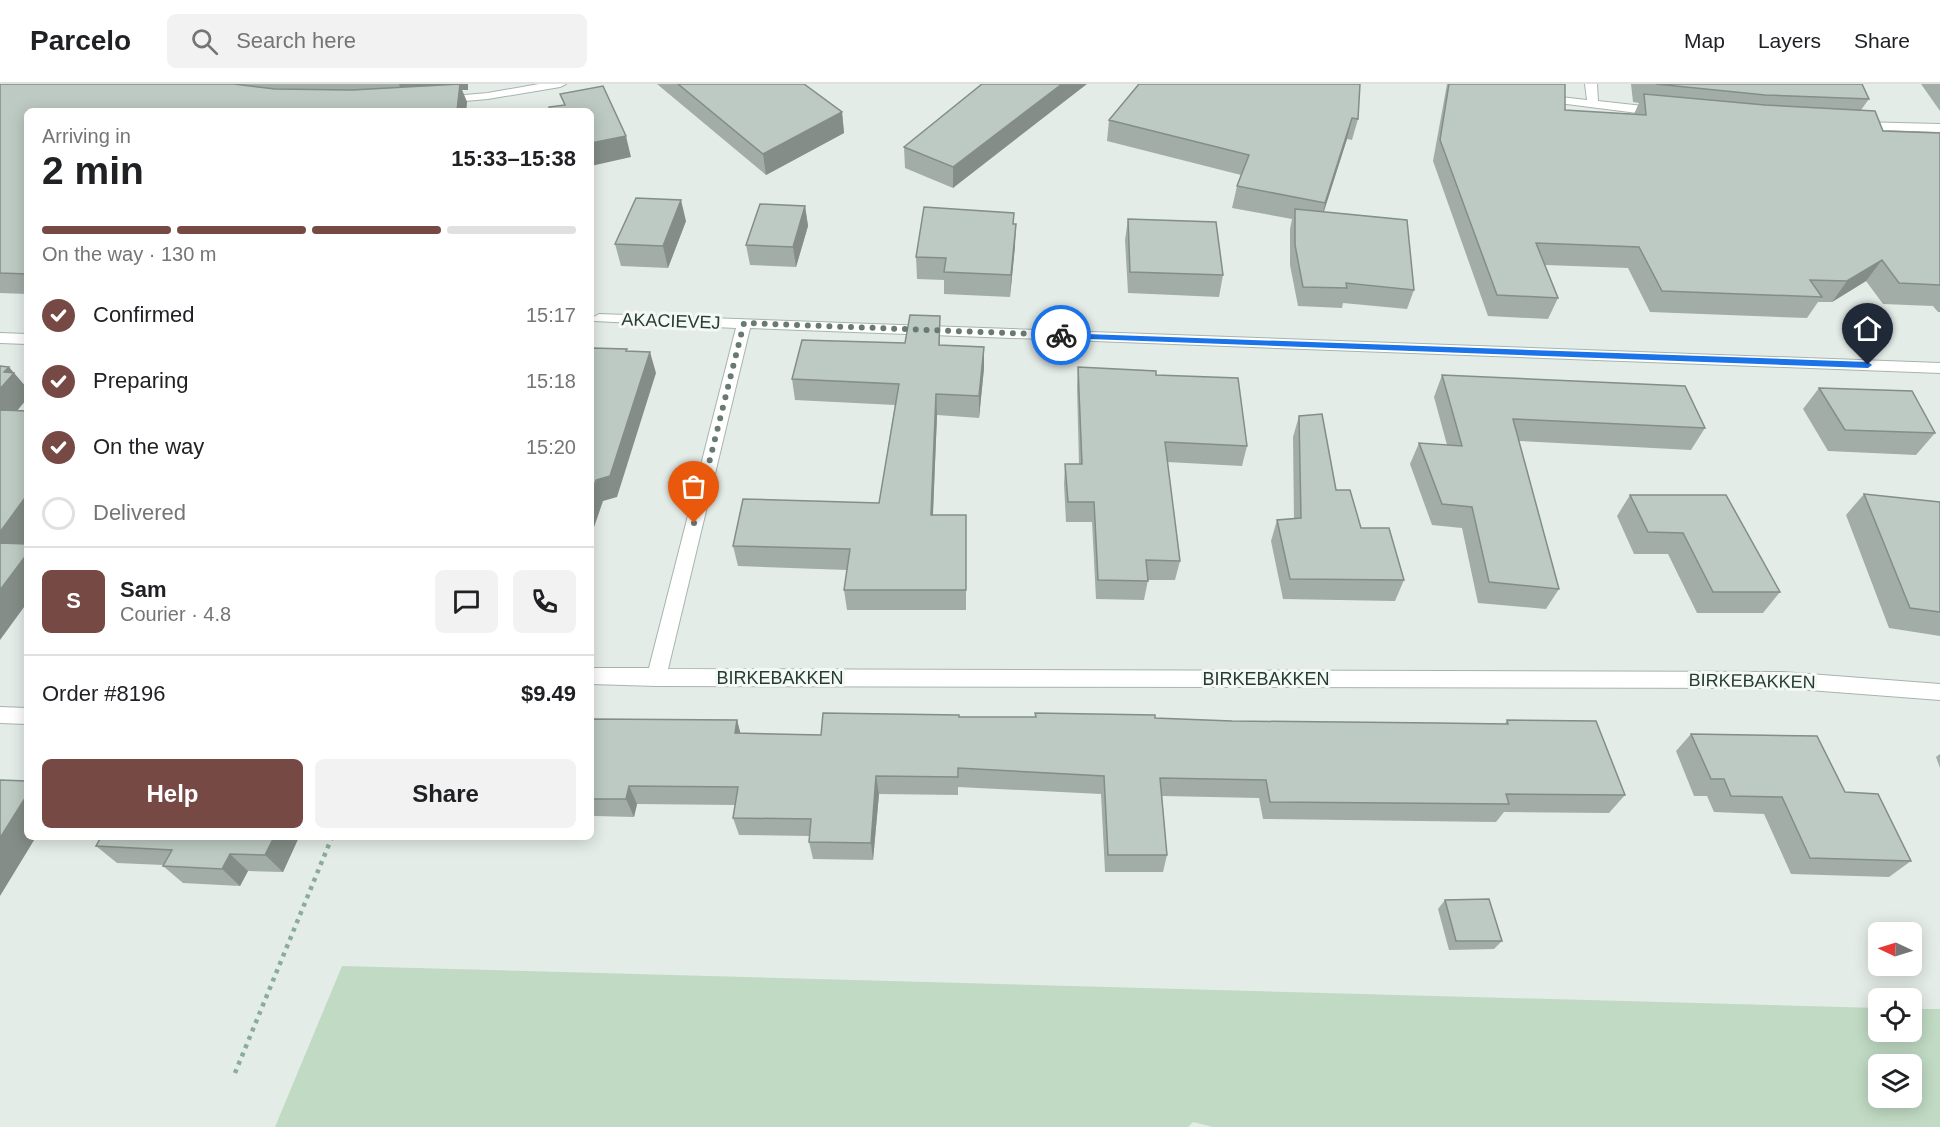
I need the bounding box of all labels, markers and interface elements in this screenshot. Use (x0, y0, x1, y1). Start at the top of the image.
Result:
search box (167, 14, 587, 68)
text: Parcelo (30, 25, 131, 56)
icon: search (188, 25, 221, 58)
text: Search here (236, 28, 356, 53)
text: Map (1684, 29, 1725, 52)
text: Layers (1758, 29, 1821, 52)
text: Share (1854, 29, 1910, 52)
text: Arriving in (42, 125, 131, 147)
text: 15:33–15:38 (451, 146, 576, 171)
text: 2 min (42, 149, 144, 192)
text: On the way · 130 m (42, 243, 217, 265)
icon: check (42, 299, 75, 332)
text: Confirmed (93, 302, 194, 327)
pin (1842, 303, 1893, 365)
text: 15:17 (526, 304, 576, 326)
courier (1031, 305, 1091, 365)
street label: AKACIEVEJ (621, 309, 721, 333)
icon: home (1851, 312, 1884, 345)
icon: bike (1045, 319, 1078, 352)
icon: check (42, 365, 75, 398)
text: Preparing (93, 368, 188, 393)
text: 15:18 (526, 370, 576, 392)
icon: check (42, 431, 75, 464)
text: On the way (93, 434, 204, 459)
text: 15:20 (526, 436, 576, 458)
pin (668, 461, 719, 523)
icon: bag (677, 470, 710, 503)
text: Delivered (93, 500, 186, 525)
button: chat (435, 570, 498, 633)
button: phone (513, 570, 576, 633)
text: Sam (120, 577, 166, 602)
text: S (66, 588, 81, 613)
text: Courier · 4.8 (120, 603, 231, 625)
street label: BIRKEBAKKEN (716, 668, 844, 688)
street label: BIRKEBAKKEN (1202, 669, 1330, 689)
street label: BIRKEBAKKEN (1688, 670, 1816, 692)
text: Order #8196 (42, 681, 166, 706)
text: $9.49 (521, 681, 576, 706)
button: Help (42, 759, 303, 828)
button: Share (315, 759, 576, 828)
north arrow (1868, 922, 1922, 976)
map controls (1868, 922, 1922, 1108)
button: locate (1868, 988, 1922, 1042)
button: layers (1868, 1054, 1922, 1108)

